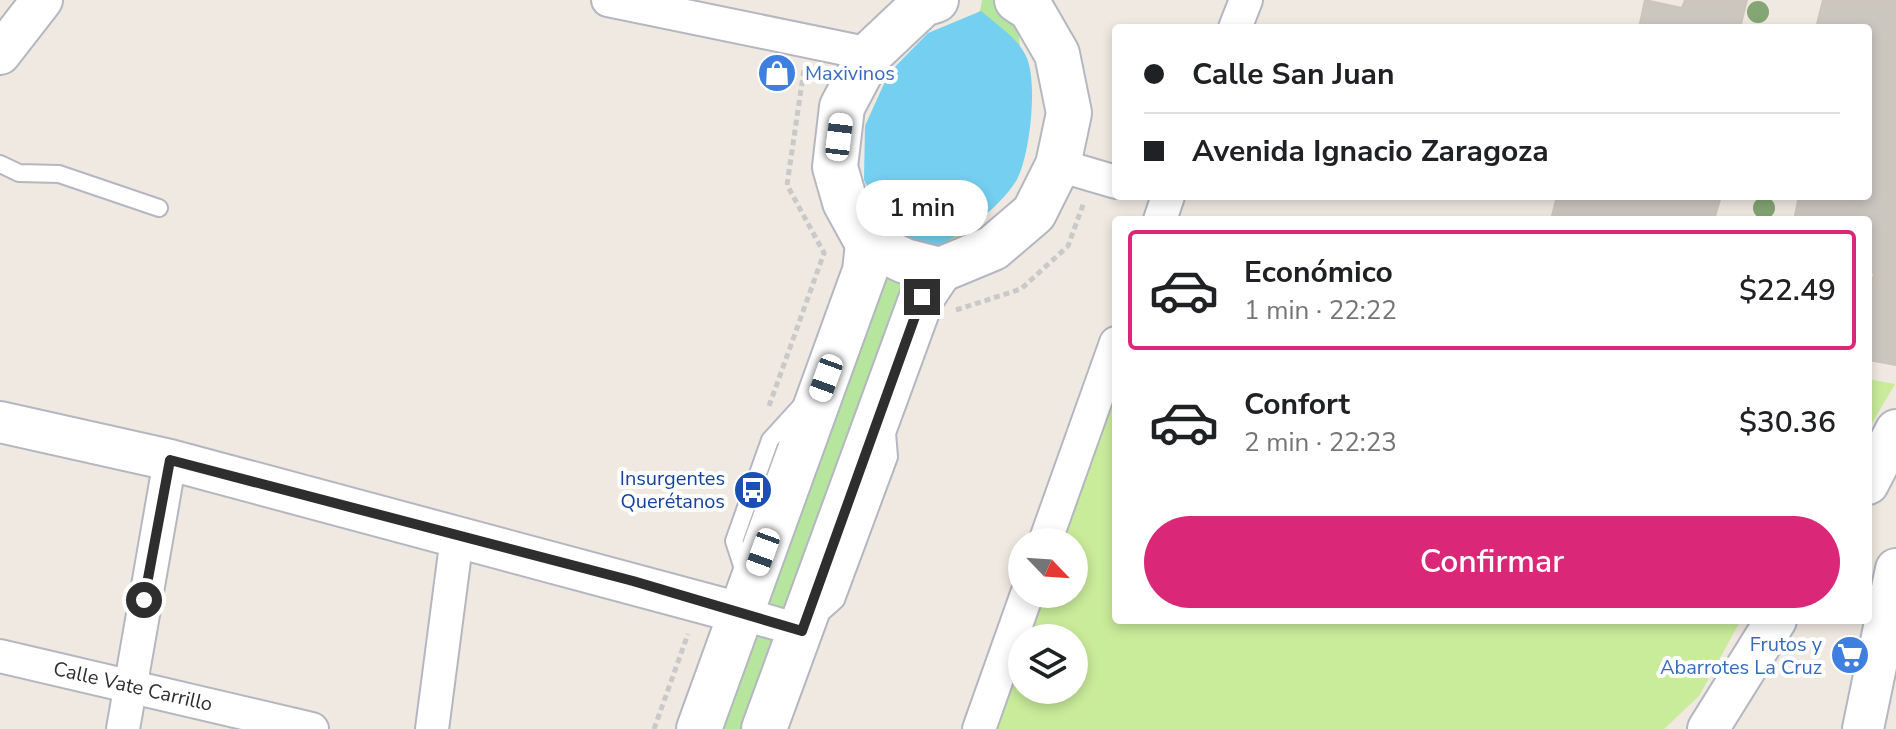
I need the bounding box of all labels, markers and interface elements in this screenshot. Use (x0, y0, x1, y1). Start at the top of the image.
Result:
shop icon: Maxivinos (756, 52, 798, 94)
text: Calle San Juan (1192, 54, 1395, 95)
place label: Maxivinos (805, 60, 895, 87)
car (824, 112, 854, 162)
text: Avenida Ignacio Zaragoza (1192, 131, 1549, 172)
callout: 1 min (856, 181, 988, 237)
text: 1 min (889, 190, 955, 225)
text: Económico (1244, 252, 1393, 293)
icon: car (1148, 254, 1220, 326)
text: $22.49 (1739, 270, 1836, 311)
route end (904, 279, 940, 315)
text: 1 min · 22:22 (1244, 293, 1397, 328)
car (807, 351, 845, 405)
text: Confort (1244, 384, 1350, 425)
icon: car (1148, 386, 1220, 458)
text: $30.36 (1739, 402, 1836, 443)
text: 2 min · 22:23 (1244, 425, 1397, 460)
place label: Insurgentes Querétanos (620, 465, 725, 515)
bus stop icon: Insurgentes Querétanos (732, 469, 774, 511)
button: Confirmar (1144, 516, 1840, 608)
car (744, 525, 782, 579)
north arrow (1008, 528, 1088, 608)
map controls (1008, 528, 1088, 704)
route start (126, 582, 162, 618)
button: layers (1008, 624, 1088, 704)
place label: Frutos y Abarrotes La Cruz (1660, 631, 1823, 681)
supermarket icon: Frutos y Abarrotes La Cruz (1829, 634, 1871, 676)
street label: Calle Vate Carrillo (51, 655, 215, 718)

